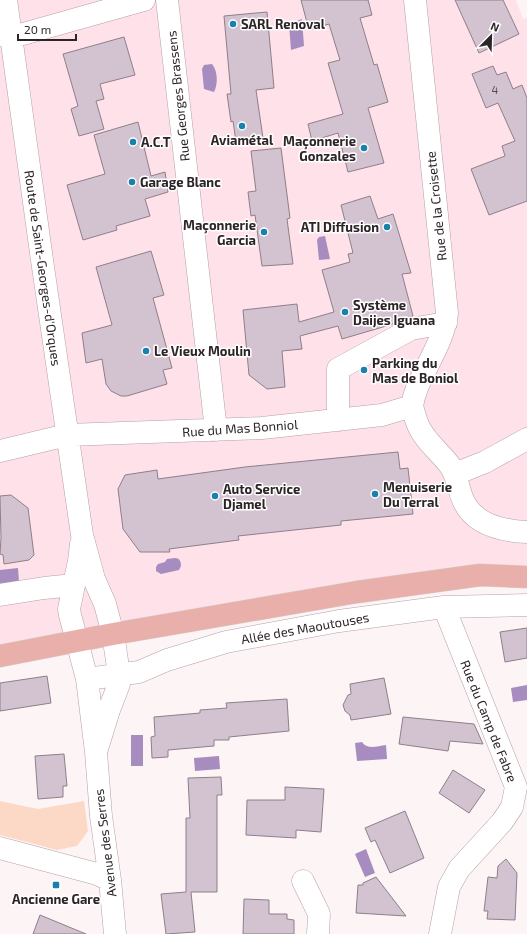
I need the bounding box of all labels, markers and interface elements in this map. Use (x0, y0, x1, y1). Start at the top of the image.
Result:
scale bar (18, 16, 76, 42)
place label: SARL Renoval (241, 16, 326, 32)
north arrow (471, 16, 511, 56)
marker: SARL Renoval (228, 19, 238, 29)
text: N (489, 19, 501, 34)
text: 20 m (24, 22, 51, 36)
street label: Rue Georges Brassens (163, 30, 193, 162)
house number: 4 (492, 83, 499, 96)
marker: Aviamétal (237, 121, 247, 131)
place label: Aviamétal (211, 132, 274, 148)
place label: Maçonnerie Gonzales (283, 133, 356, 164)
place label: A.C.T (141, 134, 171, 150)
marker: A.C.T (128, 137, 138, 147)
marker: Maçonnerie Gonzales (359, 143, 369, 153)
street label: Rue de la Croisette (422, 150, 450, 262)
street label: Route de Saint-Georges-d'Orques (21, 169, 65, 367)
place label: Garage Blanc (140, 174, 221, 190)
marker: Garage Blanc (127, 177, 137, 187)
place label: Maçonnerie Garcia (183, 217, 256, 248)
place label: ATI Diffusion (301, 219, 379, 235)
marker: ATI Diffusion (382, 222, 392, 232)
marker: Maçonnerie Garcia (259, 227, 269, 237)
place label: Système Daijes Iguana (353, 297, 435, 328)
marker: Système Daijes Iguana (340, 307, 350, 317)
place label: Le Vieux Moulin (154, 343, 251, 359)
marker: Le Vieux Moulin (141, 346, 151, 356)
place label: Parking du Mas de Boniol (372, 355, 459, 386)
marker: Parking du Mas de Boniol (359, 365, 369, 375)
street label: Rue du Mas Bonniol (182, 416, 299, 440)
place label: Menuiserie Du Terral (383, 479, 452, 510)
place label: Auto Service Djamel (223, 481, 300, 512)
marker: Menuiserie Du Terral (370, 489, 380, 499)
marker: Auto Service Djamel (210, 491, 220, 501)
street label: Allée des Maoutouses (240, 609, 370, 647)
street label: Rue du Camp de Fabre (457, 658, 521, 784)
street label: Avenue des Serres (90, 788, 120, 898)
marker: Ancienne Gare (51, 880, 61, 890)
place label: Ancienne Gare (12, 891, 100, 907)

